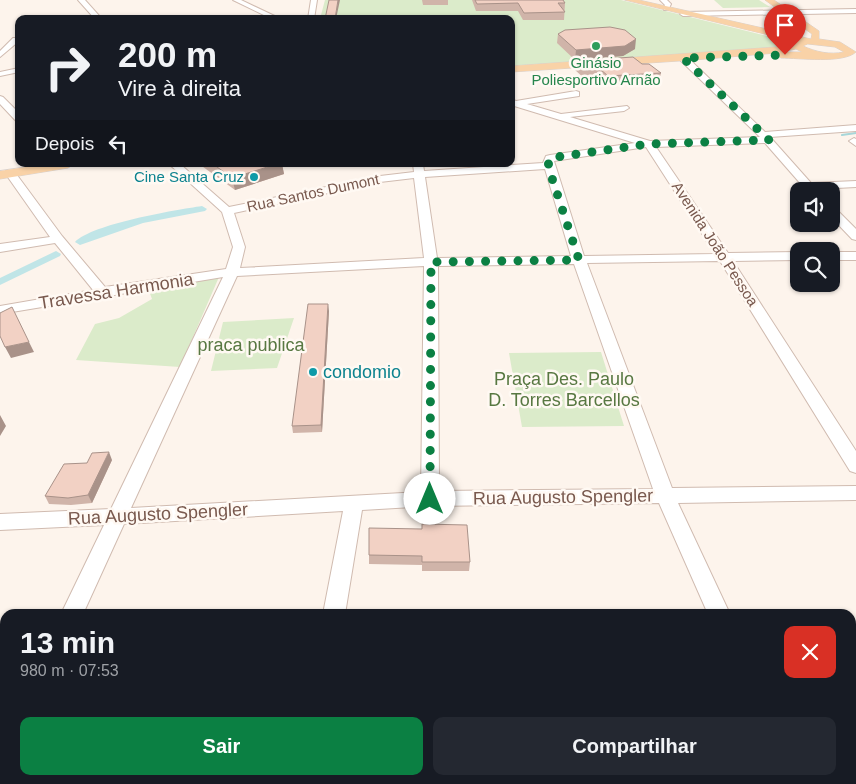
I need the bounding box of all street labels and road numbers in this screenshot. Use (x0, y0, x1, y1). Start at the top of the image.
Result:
street label: Rua Santos Dumont (245, 170, 382, 215)
street label: Avenida João Pessoa (669, 178, 762, 310)
street label: Travessa Harmonia (37, 269, 196, 313)
street label: Rua Augusto Spengler (473, 485, 653, 509)
street label: Rua Augusto Spengler (68, 499, 248, 529)

